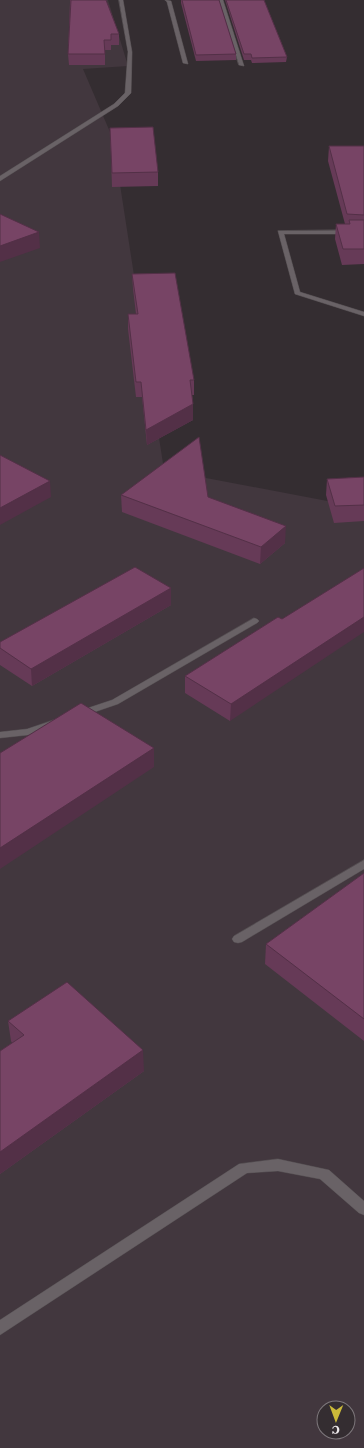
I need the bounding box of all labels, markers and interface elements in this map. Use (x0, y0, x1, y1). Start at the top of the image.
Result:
north arrow (316, 1400, 356, 1440)
text: С (332, 1423, 340, 1436)

